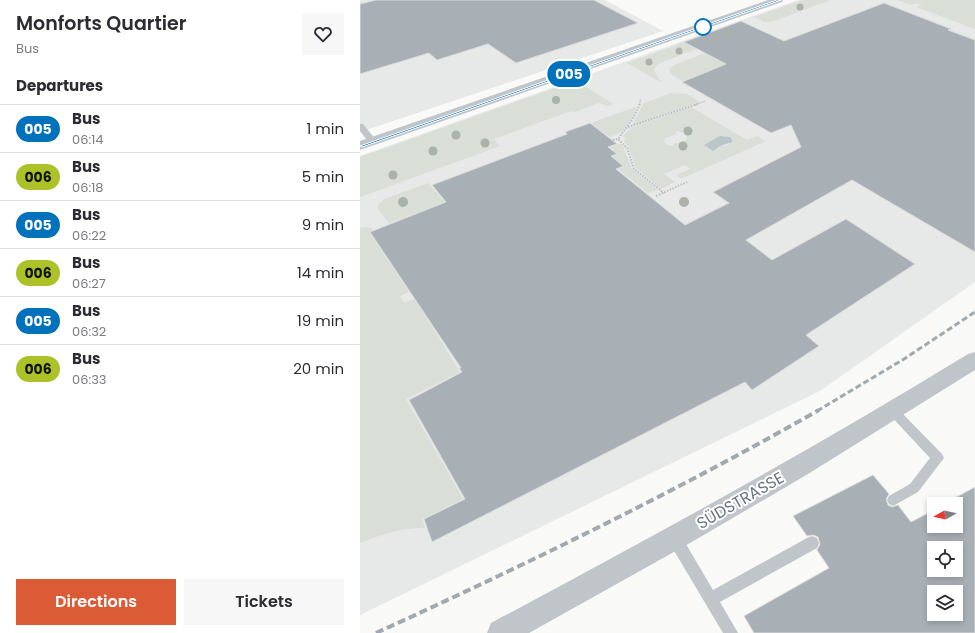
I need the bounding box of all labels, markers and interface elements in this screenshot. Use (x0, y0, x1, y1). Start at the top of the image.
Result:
text: Monforts Quartier (16, 10, 187, 37)
button: heart (302, 13, 344, 55)
unlabelled marker (694, 18, 712, 36)
text: Bus (16, 39, 39, 58)
line badge: 005 (546, 61, 592, 87)
text: 005 (555, 64, 583, 84)
text: Departures (16, 75, 103, 96)
text: Bus (72, 108, 100, 129)
text: 1 min (306, 118, 344, 139)
text: 005 (24, 119, 52, 139)
text: 06:14 (72, 130, 104, 149)
text: Bus (72, 156, 100, 177)
text: 5 min (302, 166, 344, 187)
text: 006 (24, 167, 52, 187)
text: 06:18 (72, 178, 104, 197)
text: Bus (72, 204, 100, 225)
text: 9 min (302, 214, 344, 235)
text: 005 (24, 215, 52, 235)
text: 06:22 (72, 226, 106, 245)
text: Bus (72, 252, 100, 273)
text: 14 min (297, 262, 344, 283)
text: 006 (24, 263, 52, 283)
text: 06:27 (72, 274, 106, 293)
text: Bus (72, 300, 100, 321)
text: 19 min (297, 310, 344, 331)
text: 005 (24, 311, 52, 331)
text: 06:32 (72, 322, 106, 341)
text: Bus (72, 348, 100, 369)
text: 20 min (293, 358, 344, 379)
text: 006 (24, 359, 52, 379)
text: 06:33 (72, 370, 107, 389)
street label: SÜDSTRASSE (692, 466, 788, 535)
north arrow (927, 497, 963, 533)
map controls (927, 497, 963, 621)
button: locate (927, 541, 963, 577)
button: Directions (16, 579, 176, 625)
button: Tickets (184, 579, 344, 625)
button: layers (927, 585, 963, 621)

